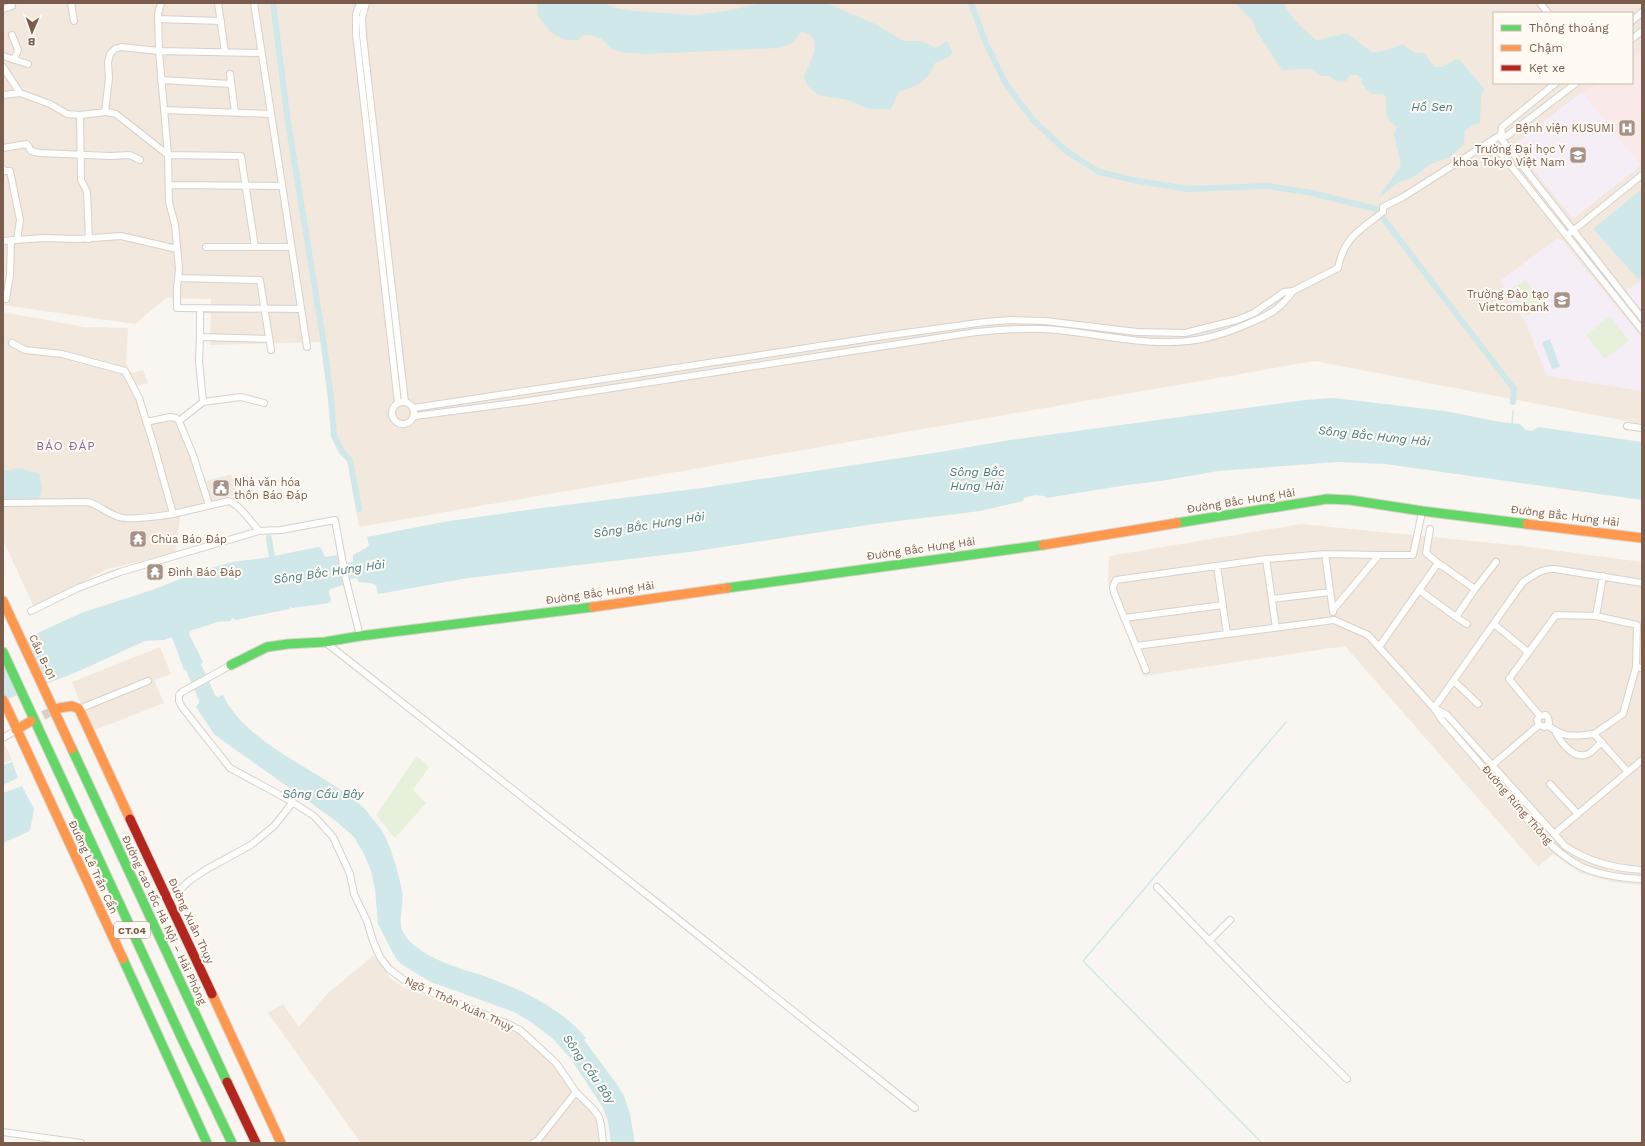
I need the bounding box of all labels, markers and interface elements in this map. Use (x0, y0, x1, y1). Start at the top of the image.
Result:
north arrow (12, 12, 52, 52)
legend (1493, 12, 1633, 84)
text: Thông thoáng (1529, 21, 1609, 35)
text: B (27, 35, 36, 48)
text: Chậm (1529, 41, 1563, 55)
text: Kẹt xe (1529, 61, 1565, 75)
water label: Hồ Sen (1411, 100, 1453, 114)
hospital icon: Bệnh viện KUSUMI (1617, 118, 1637, 138)
place label: Bệnh viện KUSUMI (1515, 122, 1614, 135)
place label: Trường Đại học Y khoa Tokyo Việt Nam (1453, 143, 1566, 169)
school or university icon: Trường Đại học Y khoa Tokyo Việt Nam (1568, 145, 1588, 165)
place label: Trường Đào tạo Vietcombank (1467, 288, 1549, 314)
school or university icon: Trường Đào tạo Vietcombank (1552, 290, 1572, 310)
water label: Sông Bắc Hưng Hải (1317, 423, 1432, 449)
district label: BÁO ĐÁP (36, 439, 96, 453)
water label: Sông Bắc Hưng Hải (950, 465, 1005, 493)
place label: Nhà văn hóa thôn Báo Đáp (234, 476, 308, 502)
public building icon: Nhà văn hóa thôn Báo Đáp (211, 478, 231, 498)
street label: Đường Bắc Hưng Hải (1186, 485, 1296, 516)
street label: Đường Bắc Hưng Hải (1510, 502, 1620, 529)
water label: Sông Bắc Hưng Hải (592, 509, 707, 541)
temple icon: Chùa Báo Đáp (128, 529, 148, 549)
place label: Chùa Báo Đáp (151, 533, 227, 546)
street label: Đường Bắc Hưng Hải (866, 534, 976, 563)
water label: Sông Bắc Hưng Hải (272, 557, 387, 587)
temple icon: Đình Báo Đáp (145, 562, 165, 582)
place label: Đình Báo Đáp (168, 566, 241, 579)
street label: Đường Bắc Hưng Hải (545, 578, 655, 607)
street label: Cầu B-01 (26, 632, 58, 682)
street label: Đường Rừng Thông (1479, 763, 1555, 847)
water label: Sông Cầu Bây (282, 787, 365, 801)
street label: Đường Lê Trần Cẩn (66, 818, 120, 916)
street label: Đường cao tốc Hà Nội – Hải Phòng (119, 833, 209, 1007)
street label: Đường Xuân Thụy (165, 876, 217, 966)
road number: CT.04 (114, 922, 150, 938)
street label: Ngõ 1 Thôn Xuân Thụy (403, 974, 515, 1034)
water label: Sông Cầu Bây (560, 1032, 619, 1107)

